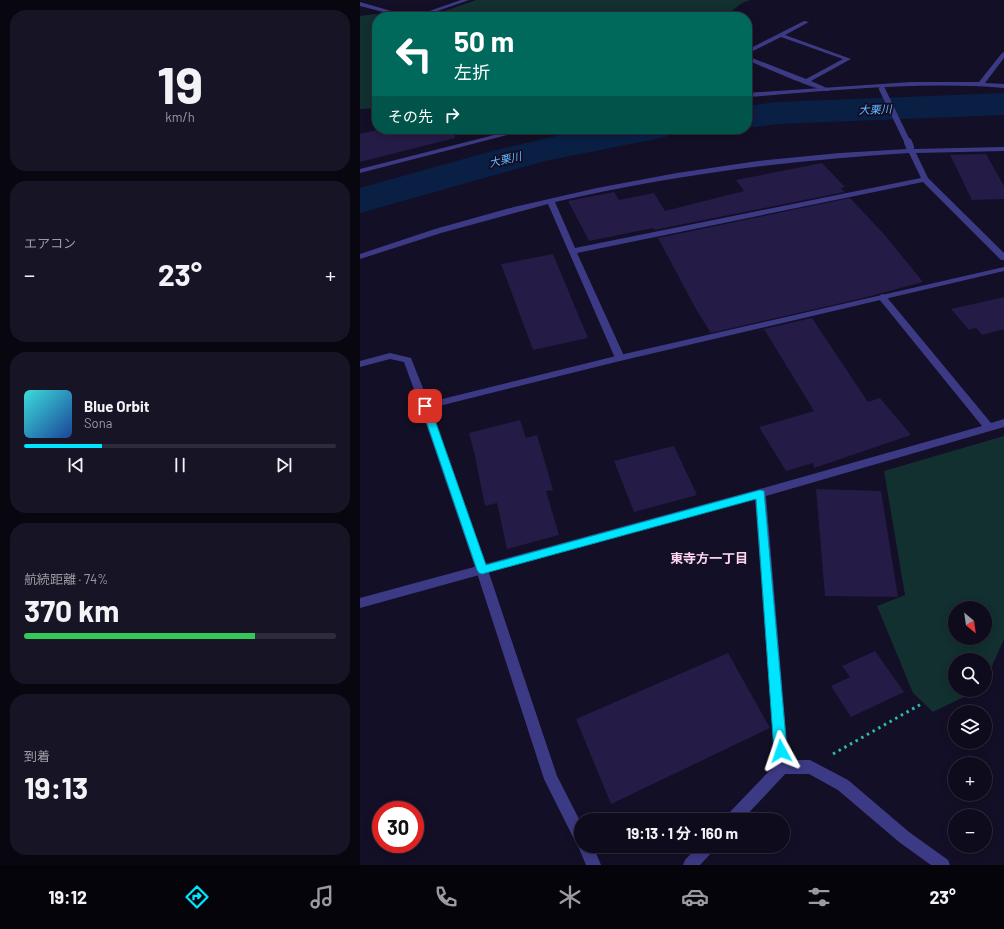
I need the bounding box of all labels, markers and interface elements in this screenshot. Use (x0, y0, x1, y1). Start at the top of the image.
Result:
text: 50 m (454, 24, 514, 58)
icon: left (388, 28, 440, 80)
text: 19 (157, 52, 203, 114)
text: 左折 (454, 61, 490, 83)
water label: 大栗川 (858, 102, 893, 116)
icon: right (441, 104, 463, 126)
text: その先 (388, 107, 433, 125)
text: km/h (165, 109, 195, 125)
water label: 大栗川 (487, 149, 524, 169)
text: エアコン (24, 235, 76, 251)
text: 23° (158, 256, 202, 292)
text: − (24, 261, 35, 287)
text: + (325, 261, 336, 287)
pin (408, 389, 442, 423)
icon: arrive (414, 395, 436, 417)
text: Blue Orbit (84, 397, 149, 415)
text: Sona (84, 415, 112, 431)
icon: previous (65, 454, 87, 476)
icon: pause (169, 454, 191, 476)
icon: next (273, 454, 295, 476)
district label: 東寺方一丁目 (670, 550, 748, 566)
text: 航続距離 · 74% (24, 571, 108, 587)
text: 370 km (24, 592, 119, 628)
north arrow (948, 601, 992, 645)
map controls (948, 601, 992, 853)
button: search (948, 653, 992, 697)
button: layers (948, 705, 992, 749)
position arrow (760, 730, 802, 772)
text: 到着 (24, 748, 50, 764)
button: + (948, 757, 992, 801)
text: 19:13 (24, 769, 88, 805)
speed limit sign: 30 (372, 801, 424, 853)
button: − (948, 809, 992, 853)
text: 19:13 · 1 分 · 160 m (626, 824, 738, 842)
icon: directions (183, 883, 211, 911)
icon: music (308, 883, 336, 911)
icon: phone (432, 883, 460, 911)
icon: climate (556, 883, 584, 911)
icon: car (681, 883, 709, 911)
icon: filters (805, 883, 833, 911)
text: 19:12 (48, 886, 87, 908)
text: 23° (929, 886, 956, 908)

